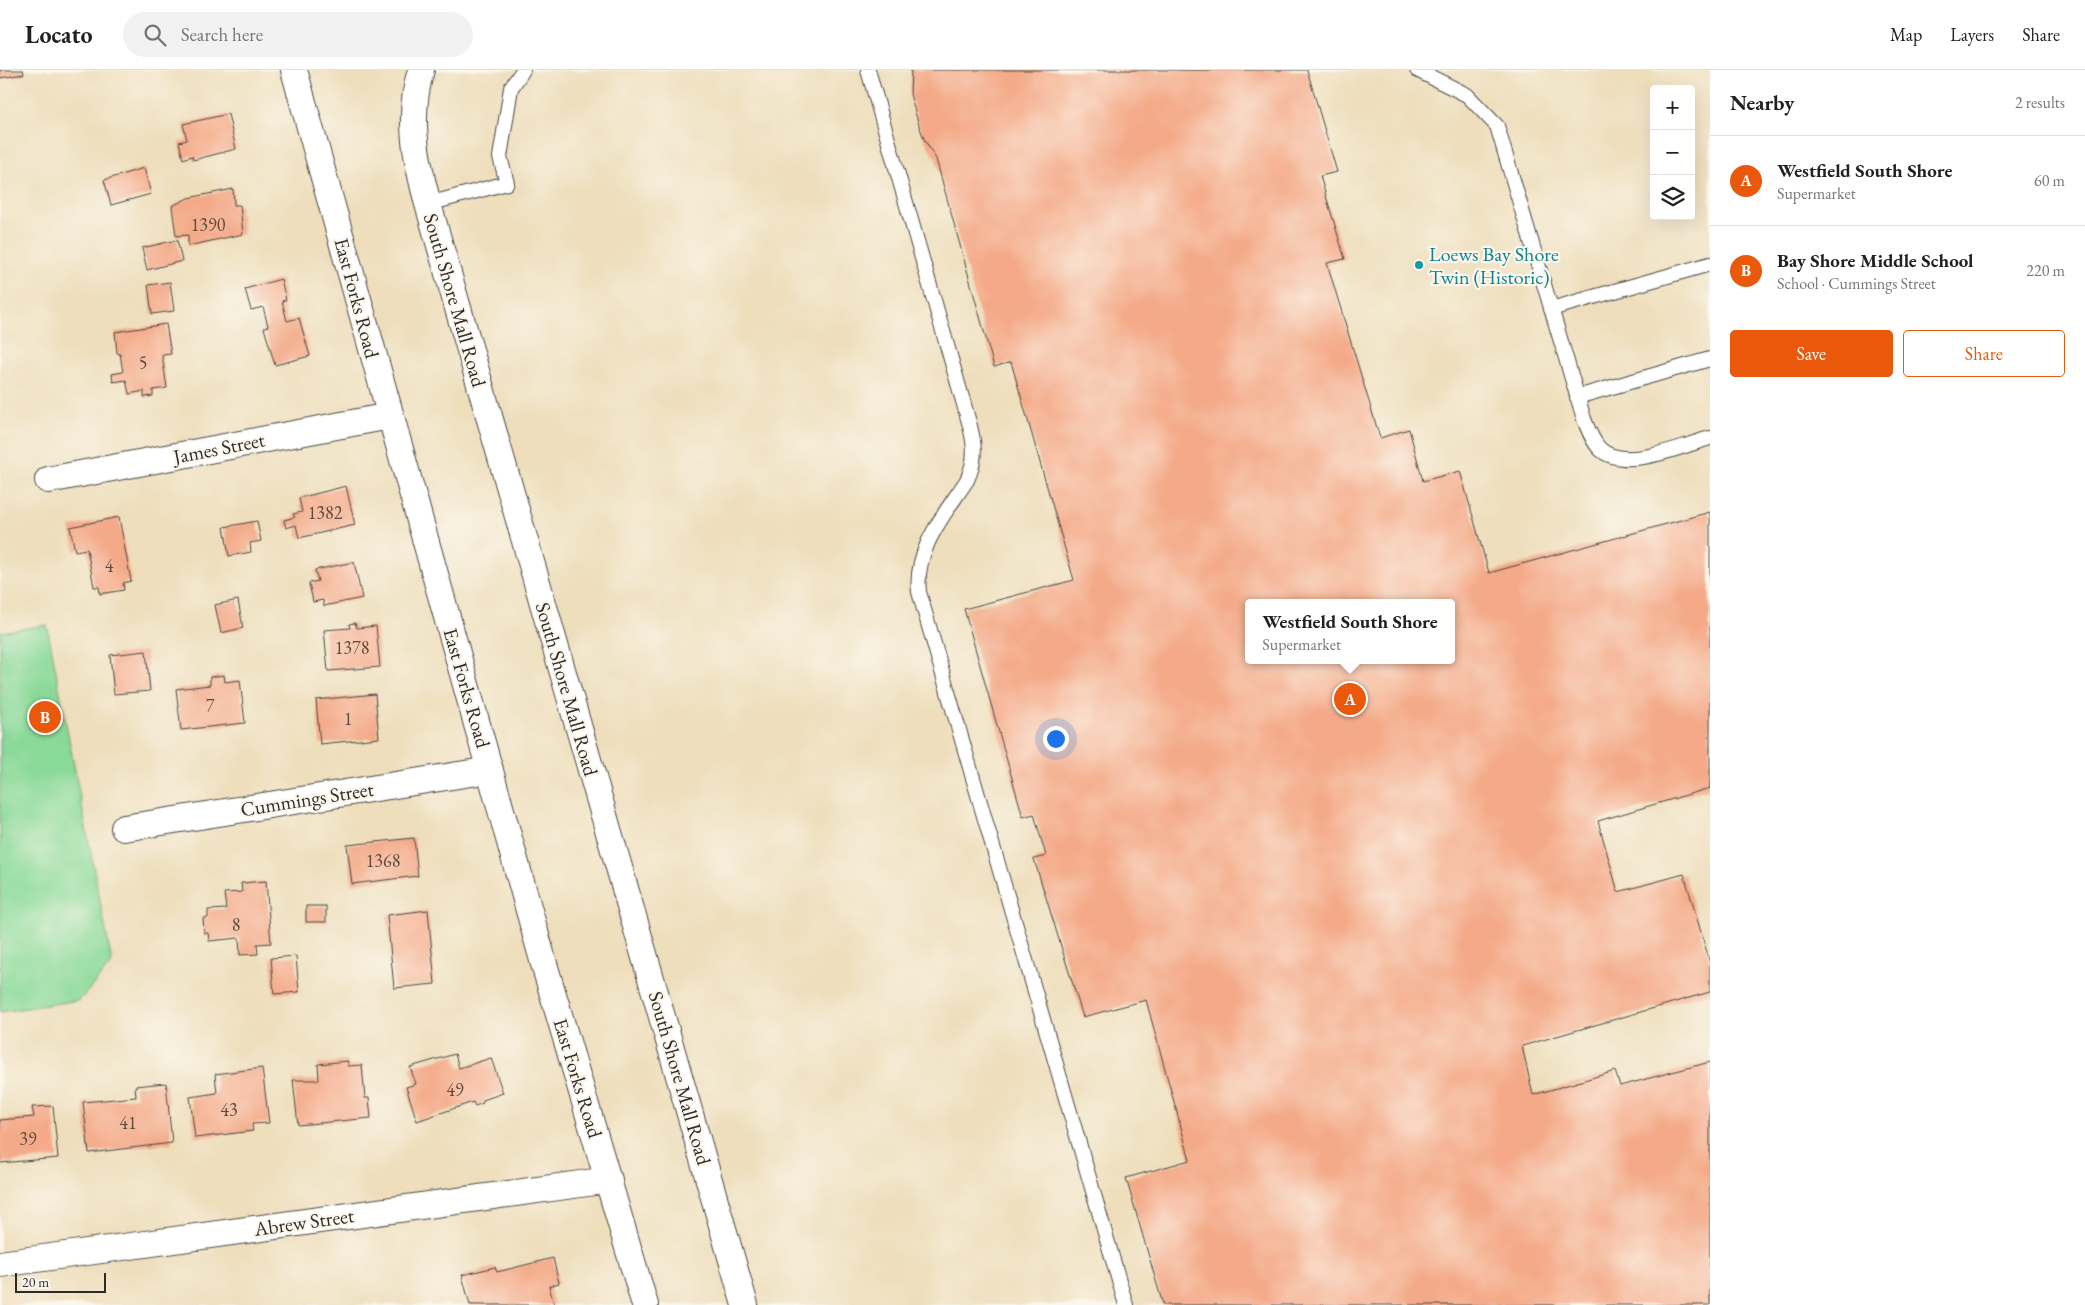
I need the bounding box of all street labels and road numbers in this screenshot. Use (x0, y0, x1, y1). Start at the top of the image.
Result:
street label: South Shore Mall Road (418, 210, 492, 391)
street label: East Forks Road (328, 235, 386, 362)
street label: James Street (169, 426, 268, 470)
street label: South Shore Mall Road (530, 599, 604, 780)
street label: East Forks Road (437, 625, 497, 752)
street label: Cummings Street (239, 776, 376, 822)
street label: South Shore Mall Road (643, 988, 717, 1169)
street label: East Forks Road (548, 1015, 609, 1142)
street label: Abrew Street (252, 1202, 356, 1242)

